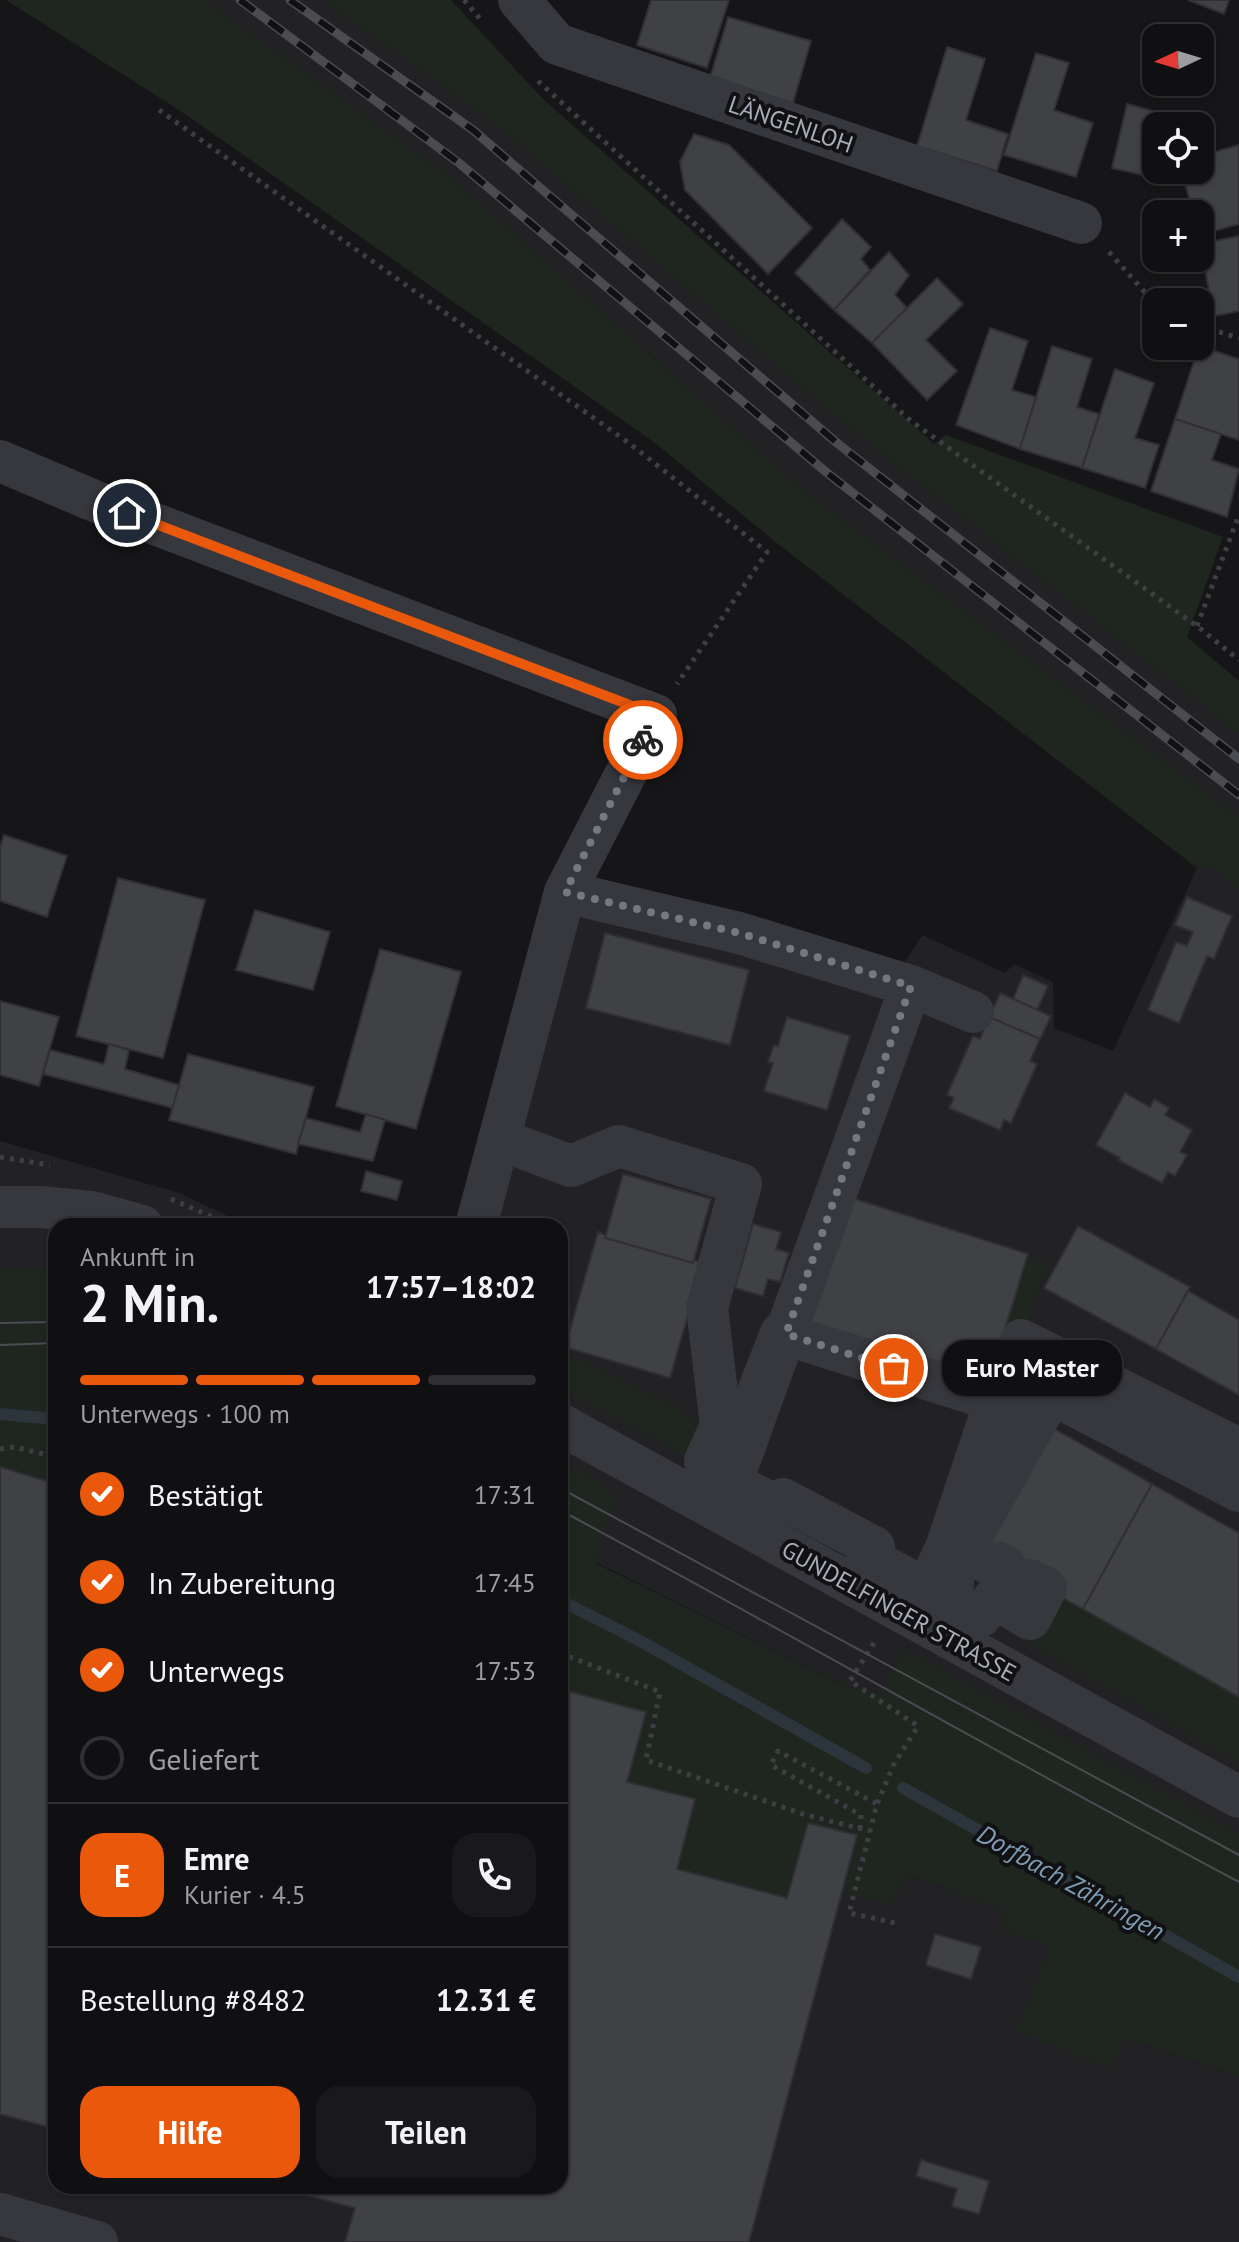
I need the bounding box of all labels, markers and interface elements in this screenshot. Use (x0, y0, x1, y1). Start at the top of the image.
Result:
north arrow (1142, 24, 1214, 96)
map controls (1142, 24, 1214, 360)
street label: LÄNGENLOH (725, 88, 857, 160)
button: locate (1142, 112, 1214, 184)
button: + (1142, 200, 1214, 272)
button: − (1142, 288, 1214, 360)
pin (93, 479, 161, 547)
icon: home (105, 491, 149, 535)
courier (603, 700, 683, 780)
icon: bike (621, 718, 665, 762)
text: Ankunft in (80, 1240, 195, 1273)
text: 17:57–18:02 (366, 1267, 536, 1306)
text: 2 Min. (80, 1269, 219, 1336)
pin (860, 1334, 928, 1402)
callout: Euro Master (942, 1340, 1122, 1396)
icon: bag (872, 1346, 916, 1390)
text: Euro Master (965, 1351, 1099, 1384)
text: Unterwegs · 100 m (80, 1397, 290, 1430)
icon: check (80, 1472, 124, 1516)
text: Bestätigt (148, 1475, 263, 1514)
text: 17:31 (474, 1478, 536, 1511)
street label: GUNDELFINGER STRASSE (776, 1534, 1022, 1688)
icon: check (80, 1560, 124, 1604)
text: In Zubereitung (148, 1563, 336, 1602)
text: 17:45 (474, 1566, 536, 1599)
icon: check (80, 1648, 124, 1692)
text: Unterwegs (148, 1651, 285, 1690)
text: 17:53 (474, 1654, 536, 1687)
text: Geliefert (148, 1739, 259, 1778)
water label: Dorfbach Zähringen (972, 1817, 1170, 1947)
button: phone (452, 1833, 536, 1917)
text: Emre (184, 1839, 250, 1878)
text: E (114, 1856, 130, 1895)
text: Kurier · 4.5 (184, 1878, 306, 1911)
text: Bestellung #8482 (80, 1980, 306, 2019)
text: 12.31 € (436, 1980, 536, 2019)
button: Hilfe (80, 2086, 300, 2178)
button: Teilen (316, 2086, 536, 2178)

